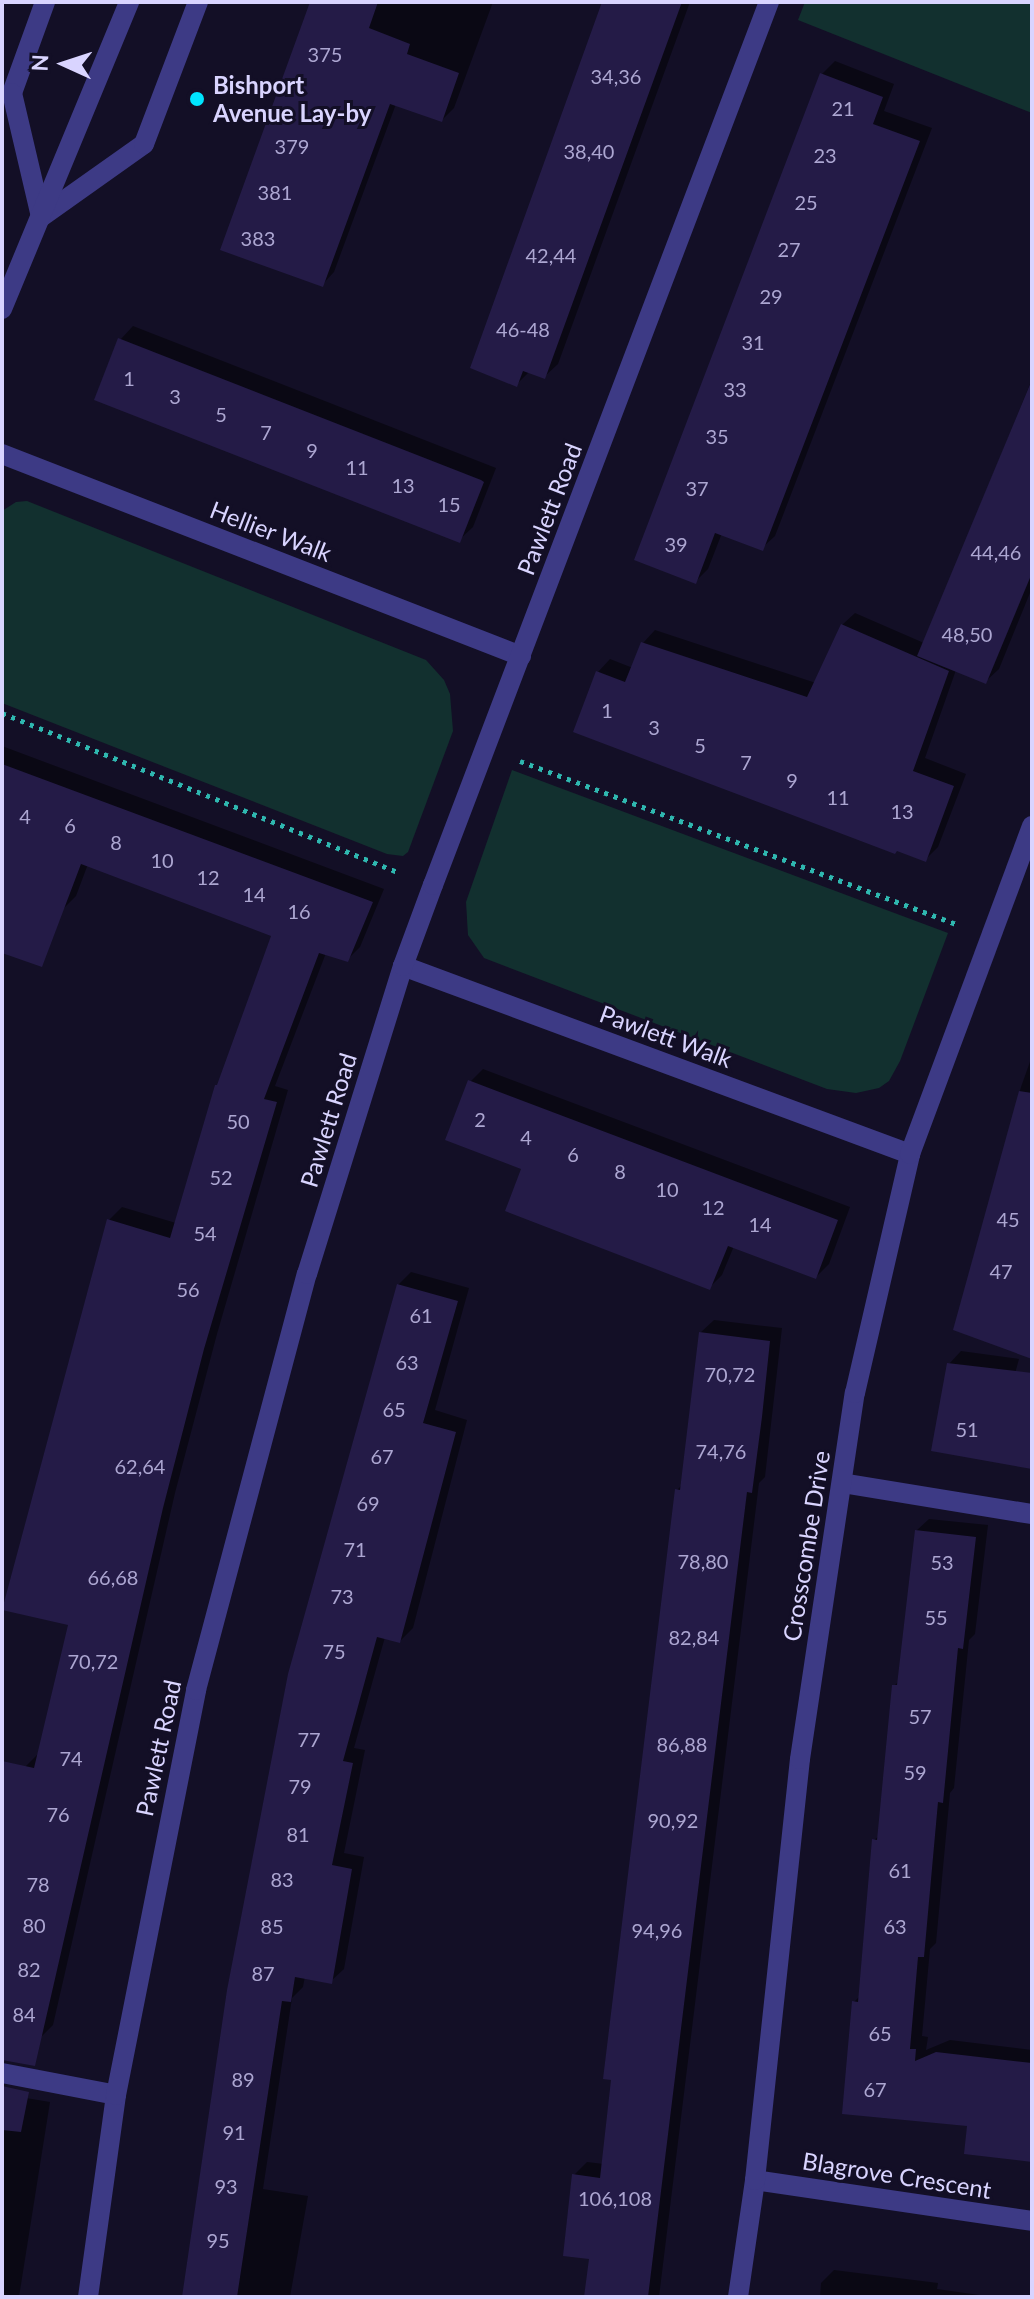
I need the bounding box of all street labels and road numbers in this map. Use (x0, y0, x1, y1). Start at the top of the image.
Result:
street label: Pawlett Road (511, 439, 587, 579)
street label: Hellier Walk (206, 495, 336, 567)
street label: Pawlett Walk (596, 999, 736, 1073)
street label: Pawlett Road (294, 1049, 362, 1191)
street label: Crosscombe Drive (777, 1449, 835, 1643)
street label: Pawlett Road (129, 1677, 187, 1819)
street label: Blagrove Crescent (801, 2146, 993, 2204)

